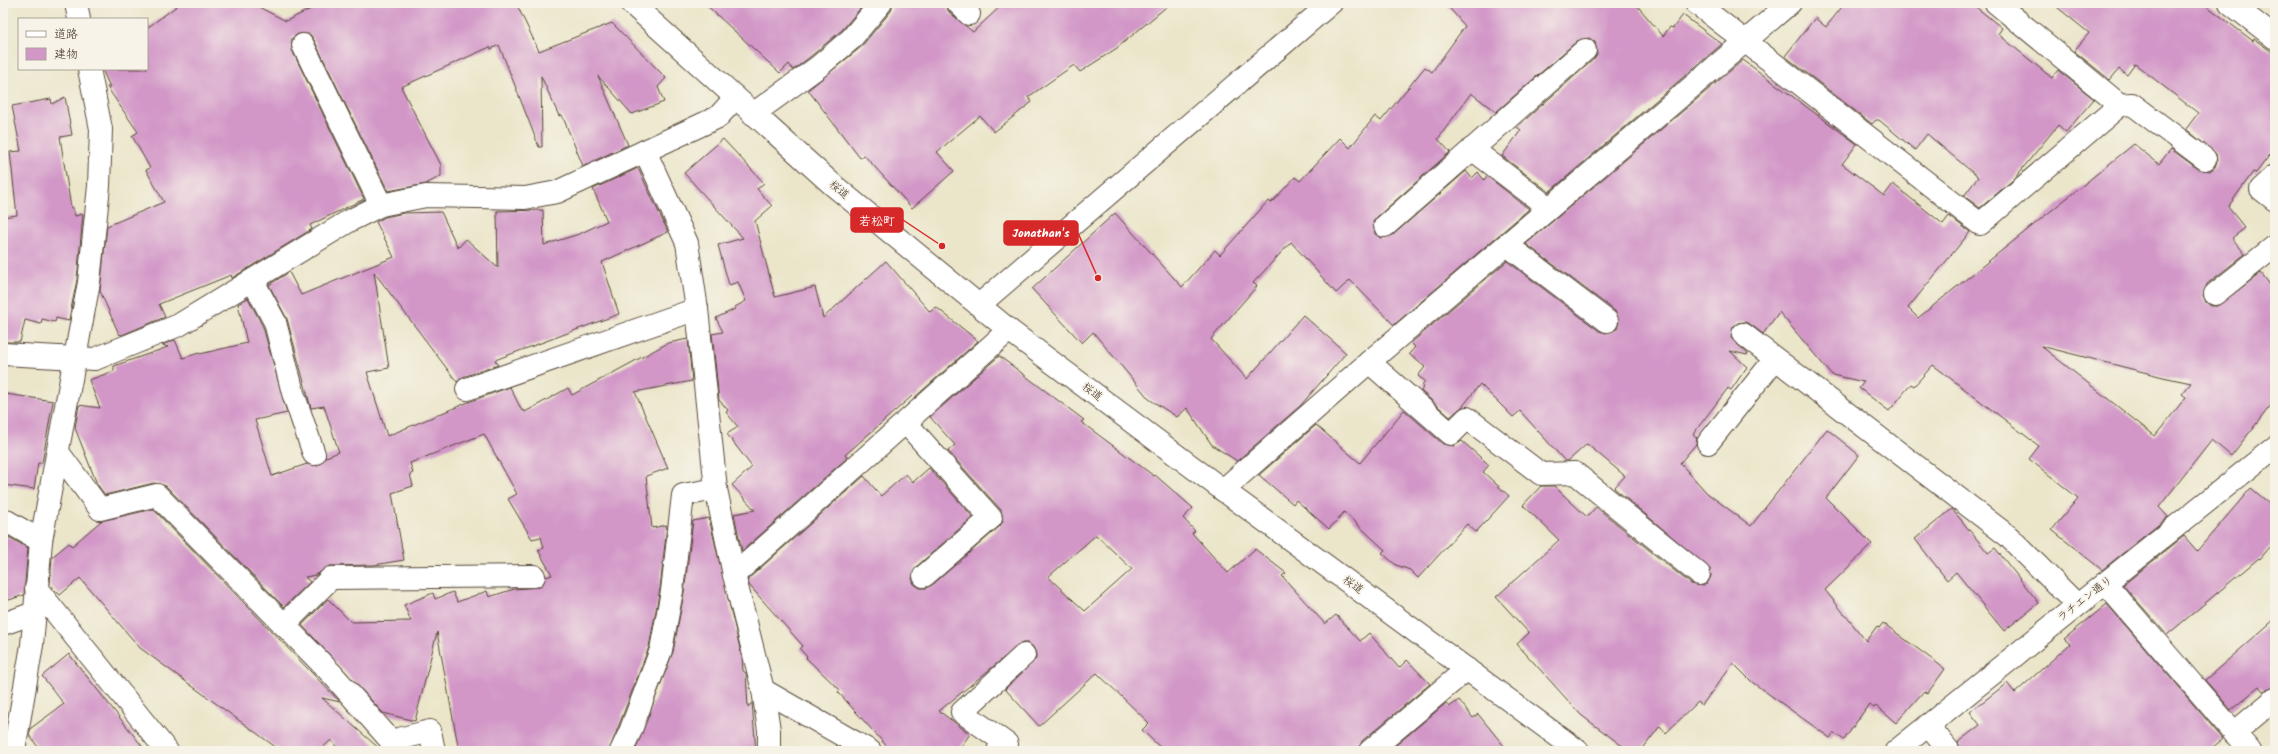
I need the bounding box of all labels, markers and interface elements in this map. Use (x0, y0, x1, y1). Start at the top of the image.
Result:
legend (18, 18, 148, 70)
text: 道路 (54, 25, 78, 44)
text: 建物 (54, 45, 78, 64)
street label: 桜道 (825, 176, 853, 204)
callout: 若松町 (851, 208, 903, 232)
text: 若松町 (859, 212, 895, 231)
callout: Jonathan's (1004, 221, 1078, 245)
text: Jonathan's (1012, 224, 1070, 243)
street label: 桜道 (1078, 378, 1106, 406)
street label: 桜道 (1339, 571, 1367, 599)
street label: ラチエン通り (2053, 572, 2117, 626)

